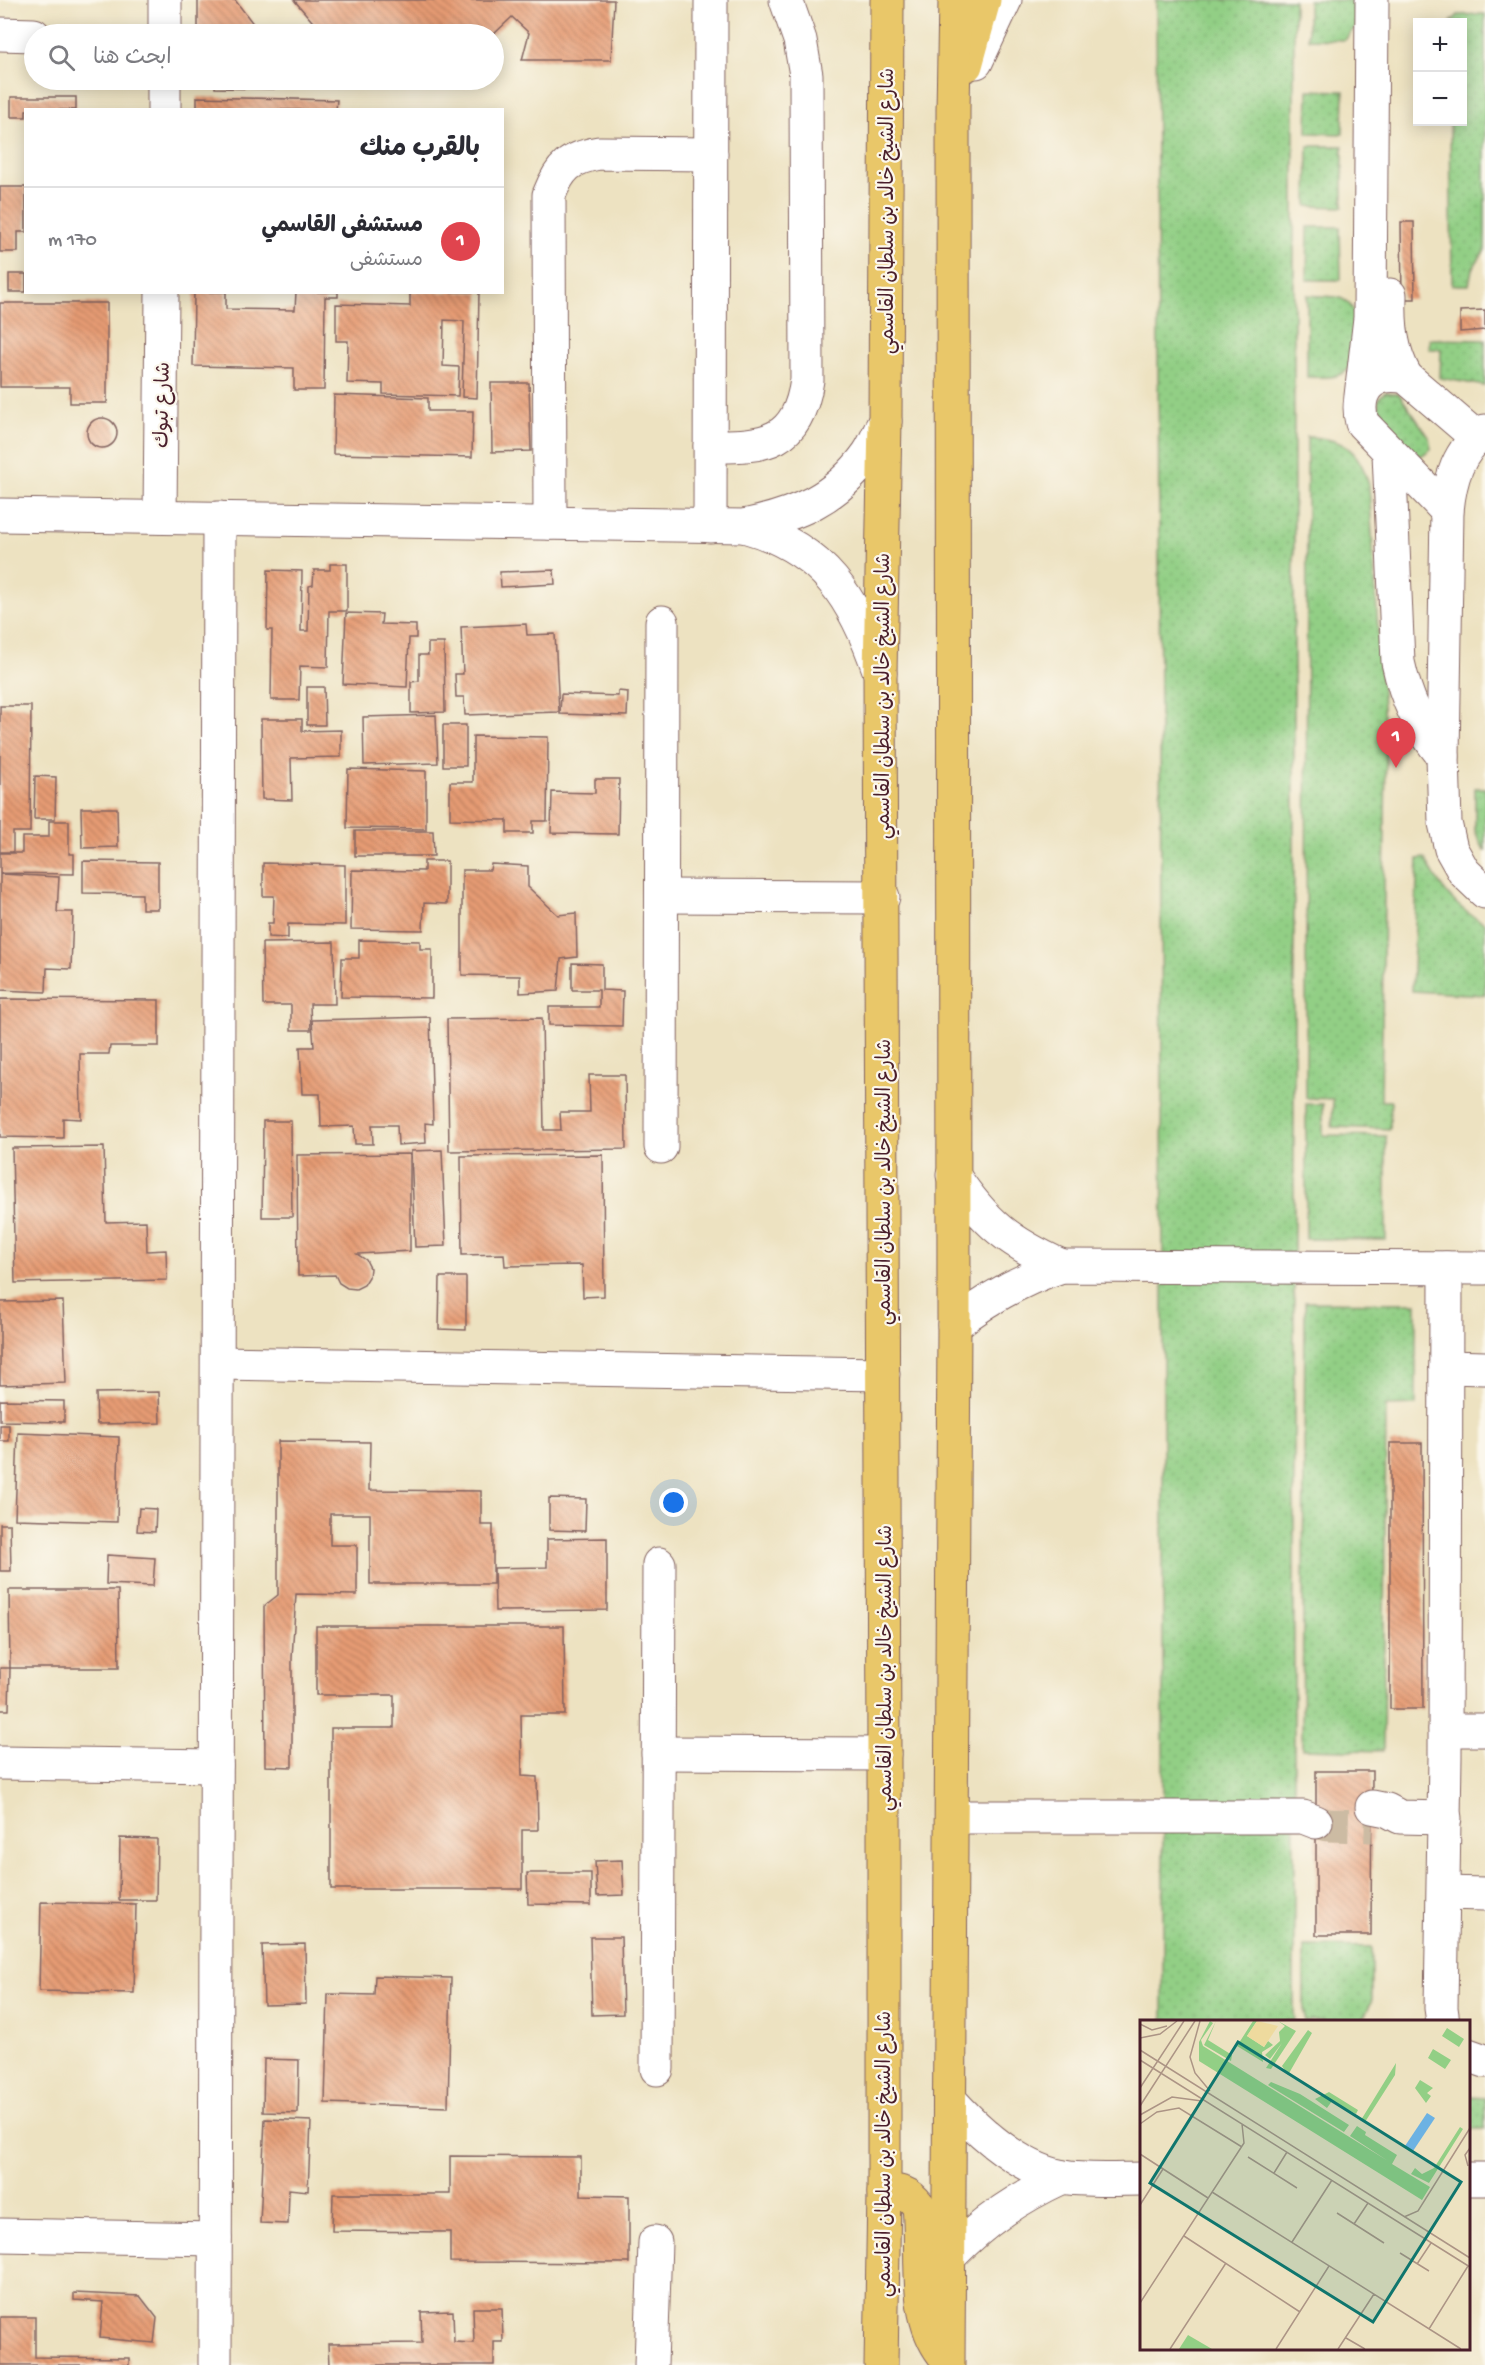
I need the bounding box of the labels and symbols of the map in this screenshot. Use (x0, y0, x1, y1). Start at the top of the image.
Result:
street label: شارع الشيخ خالد بن سلطان القاسمي (877, 68, 904, 354)
street label: شارع تبوك (151, 362, 177, 448)
street label: شارع الشيخ خالد بن سلطان القاسمي (873, 553, 900, 839)
pin: 1 (1376, 718, 1416, 768)
street label: شارع الشيخ خالد بن سلطان القاسمي (874, 1039, 901, 1325)
your location (659, 1488, 688, 1517)
street label: شارع الشيخ خالد بن سلطان القاسمي (875, 1525, 902, 1811)
street label: شارع الشيخ خالد بن سلطان القاسمي (874, 2011, 901, 2297)
inset map (1140, 2020, 1470, 2350)

